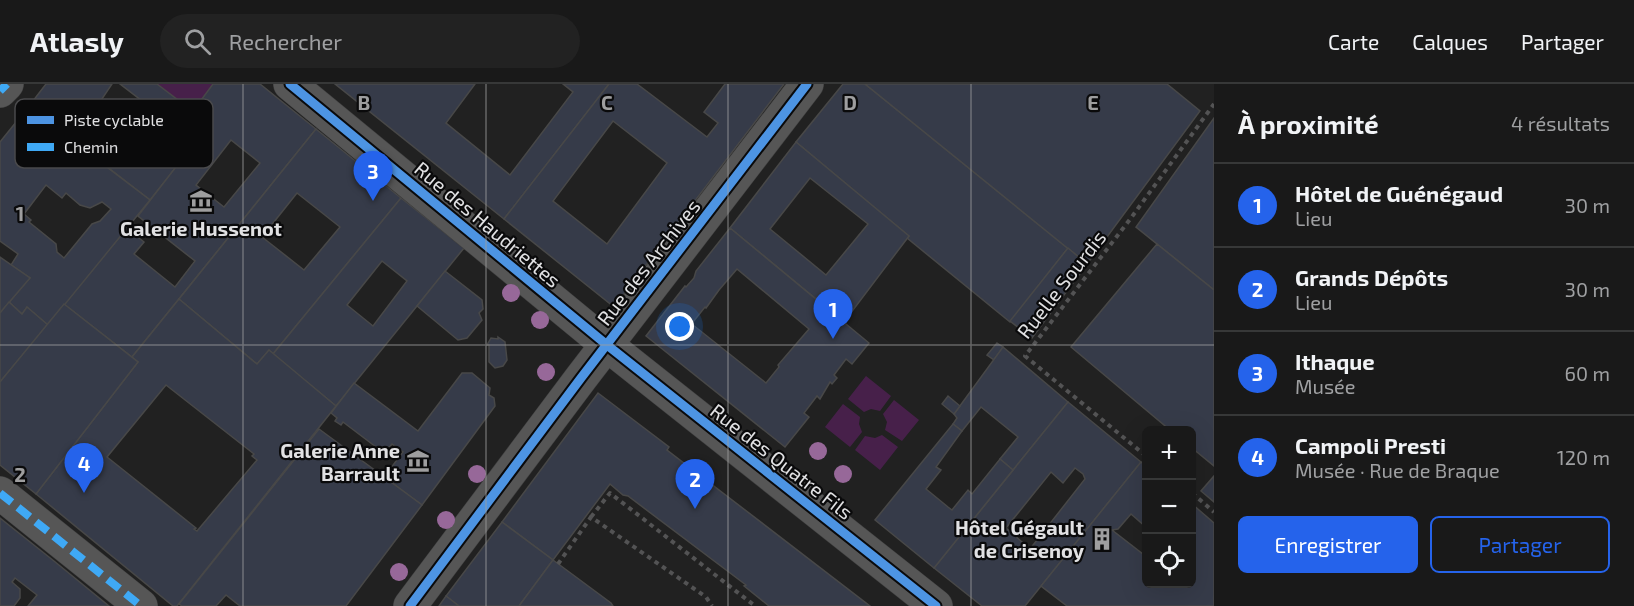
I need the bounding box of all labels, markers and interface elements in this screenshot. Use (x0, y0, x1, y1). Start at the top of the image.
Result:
search box (160, 14, 580, 68)
text: Atlasly (30, 24, 124, 58)
icon: search (181, 25, 214, 58)
text: Rechercher (229, 28, 342, 54)
text: Carte (1328, 29, 1379, 54)
text: Calques (1412, 29, 1488, 54)
text: Partager (1521, 29, 1604, 54)
text: B (358, 90, 370, 114)
text: C (601, 90, 613, 114)
text: D (843, 90, 857, 114)
text: E (1087, 90, 1099, 114)
legend (15, 99, 213, 168)
text: À proximité (1238, 108, 1379, 139)
text: Piste cyclable (64, 110, 164, 129)
text: 4 résultats (1511, 111, 1610, 135)
text: Chemin (64, 137, 118, 156)
pin: 3 (354, 152, 392, 201)
street label: Rue des Haudriettes (410, 156, 566, 292)
text: Hôtel de Guénégaud (1295, 180, 1503, 206)
museum icon: Galerie Hussenot (188, 188, 214, 214)
text: 1 (1253, 193, 1262, 217)
text: 30 m (1565, 193, 1610, 217)
street label: Rue des Archives (591, 194, 705, 330)
text: 1 (16, 201, 24, 225)
text: Lieu (1295, 206, 1332, 230)
place label: Galerie Hussenot (120, 216, 282, 240)
street label: Ruelle Sourdis (1012, 225, 1110, 343)
text: Grands Dépôts (1295, 264, 1448, 290)
text: 2 (1252, 277, 1263, 301)
text: 30 m (1565, 277, 1610, 301)
pin: 1 (814, 290, 852, 339)
text: Lieu (1295, 290, 1332, 314)
your location (665, 312, 694, 341)
text: Ithaque (1295, 348, 1375, 374)
text: 3 (1252, 361, 1263, 385)
text: 60 m (1565, 361, 1610, 385)
text: Musée (1295, 374, 1356, 398)
street label: Rue des Quatre Fils (706, 398, 858, 524)
map controls (1142, 426, 1196, 588)
button: + (1142, 426, 1196, 480)
text: Campoli Presti (1295, 432, 1446, 458)
place label: Galerie Anne Barrault (280, 438, 400, 485)
pin: 4 (64, 444, 104, 493)
text: 4 (1251, 445, 1264, 469)
text: 120 m (1557, 445, 1610, 469)
museum icon: Galerie Anne Barrault (405, 448, 431, 474)
text: Musée · Rue de Braque (1295, 458, 1500, 482)
pin: 2 (676, 460, 714, 509)
text: 2 (14, 462, 26, 486)
button: − (1142, 480, 1196, 534)
place label: Hôtel Gégault de Crisenoy (955, 515, 1085, 563)
button: Enregistrer (1238, 516, 1418, 573)
button: Partager (1430, 516, 1610, 573)
building icon: Hôtel Gégault de Crisenoy (1089, 526, 1115, 552)
button: locate (1142, 534, 1196, 588)

